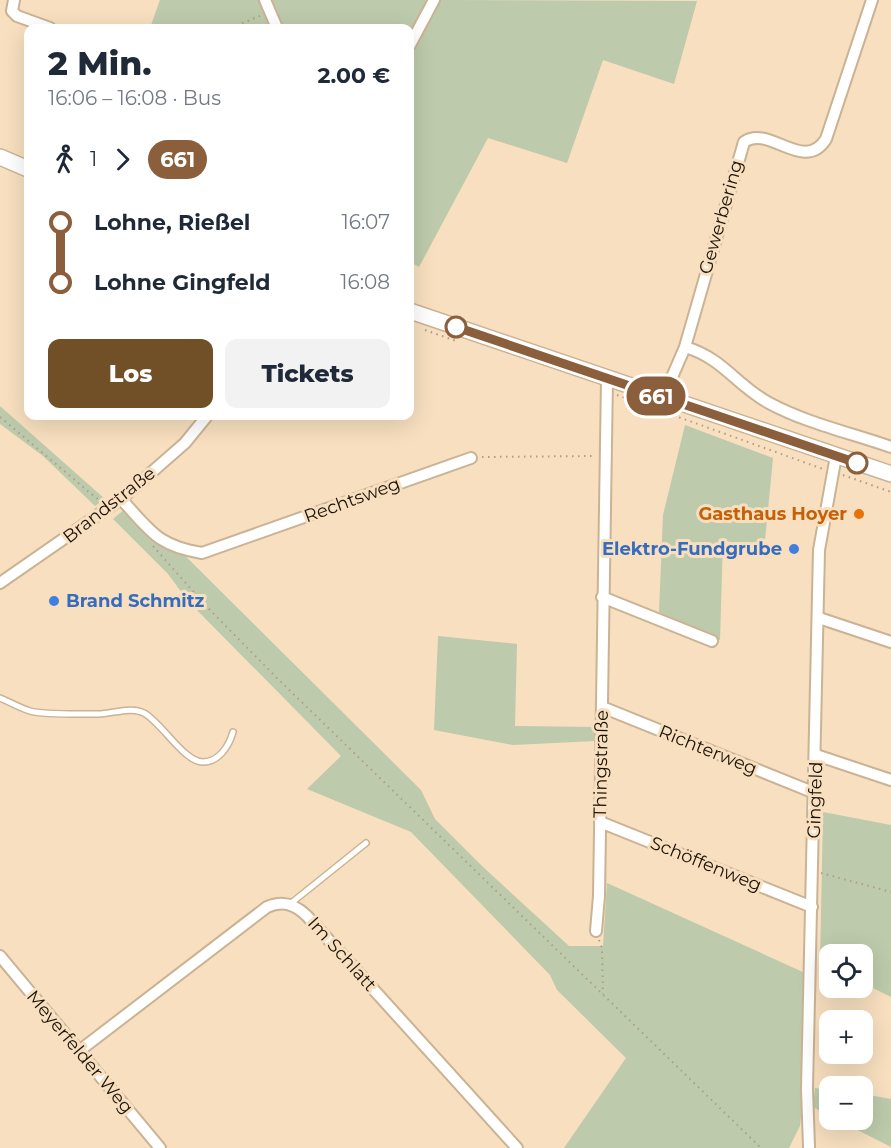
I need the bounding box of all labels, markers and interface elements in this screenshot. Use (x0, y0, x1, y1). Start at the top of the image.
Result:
text: 2 Min. (48, 43, 152, 83)
text: 2.00 € (317, 62, 390, 89)
text: 16:06 – 16:08 · Bus (48, 86, 221, 110)
icon: walk (48, 143, 81, 176)
icon: forward (106, 143, 139, 176)
text: 1 (90, 147, 97, 171)
text: 661 (160, 147, 195, 172)
street label: Gewerbering (694, 157, 748, 277)
text: Lohne, Rießel (94, 209, 250, 236)
text: 16:07 (341, 210, 390, 234)
text: Lohne Gingfeld (94, 269, 271, 296)
text: 16:08 (340, 270, 390, 294)
unlabelled marker (445, 316, 467, 338)
button: Los (48, 339, 213, 408)
button: Tickets (225, 339, 390, 408)
line badge: 661 (622, 376, 690, 416)
text: 661 (639, 384, 674, 409)
unlabelled marker (846, 452, 868, 474)
street label: Brandstraße (58, 462, 160, 548)
street label: Rechtsweg (301, 472, 403, 528)
place label: Gasthaus Hoyer (698, 503, 847, 525)
marker: Gasthaus Hoyer (852, 507, 866, 521)
place label: Elektro-Fundgrube (602, 538, 782, 560)
marker: Elektro-Fundgrube (787, 542, 801, 556)
place label: Brand Schmitz (66, 590, 205, 612)
marker: Brand Schmitz (47, 594, 61, 608)
street label: Thingstraße (589, 710, 613, 818)
street label: Richterweg (656, 720, 760, 780)
street label: Gingfeld (803, 761, 827, 839)
street label: Schöffenweg (647, 832, 765, 896)
street label: Im Schlatt (303, 912, 381, 996)
map controls (819, 944, 873, 1130)
button: locate (819, 944, 873, 998)
street label: Meyerfelder Weg (22, 986, 138, 1118)
button: + (819, 1010, 873, 1064)
button: − (819, 1076, 873, 1130)

